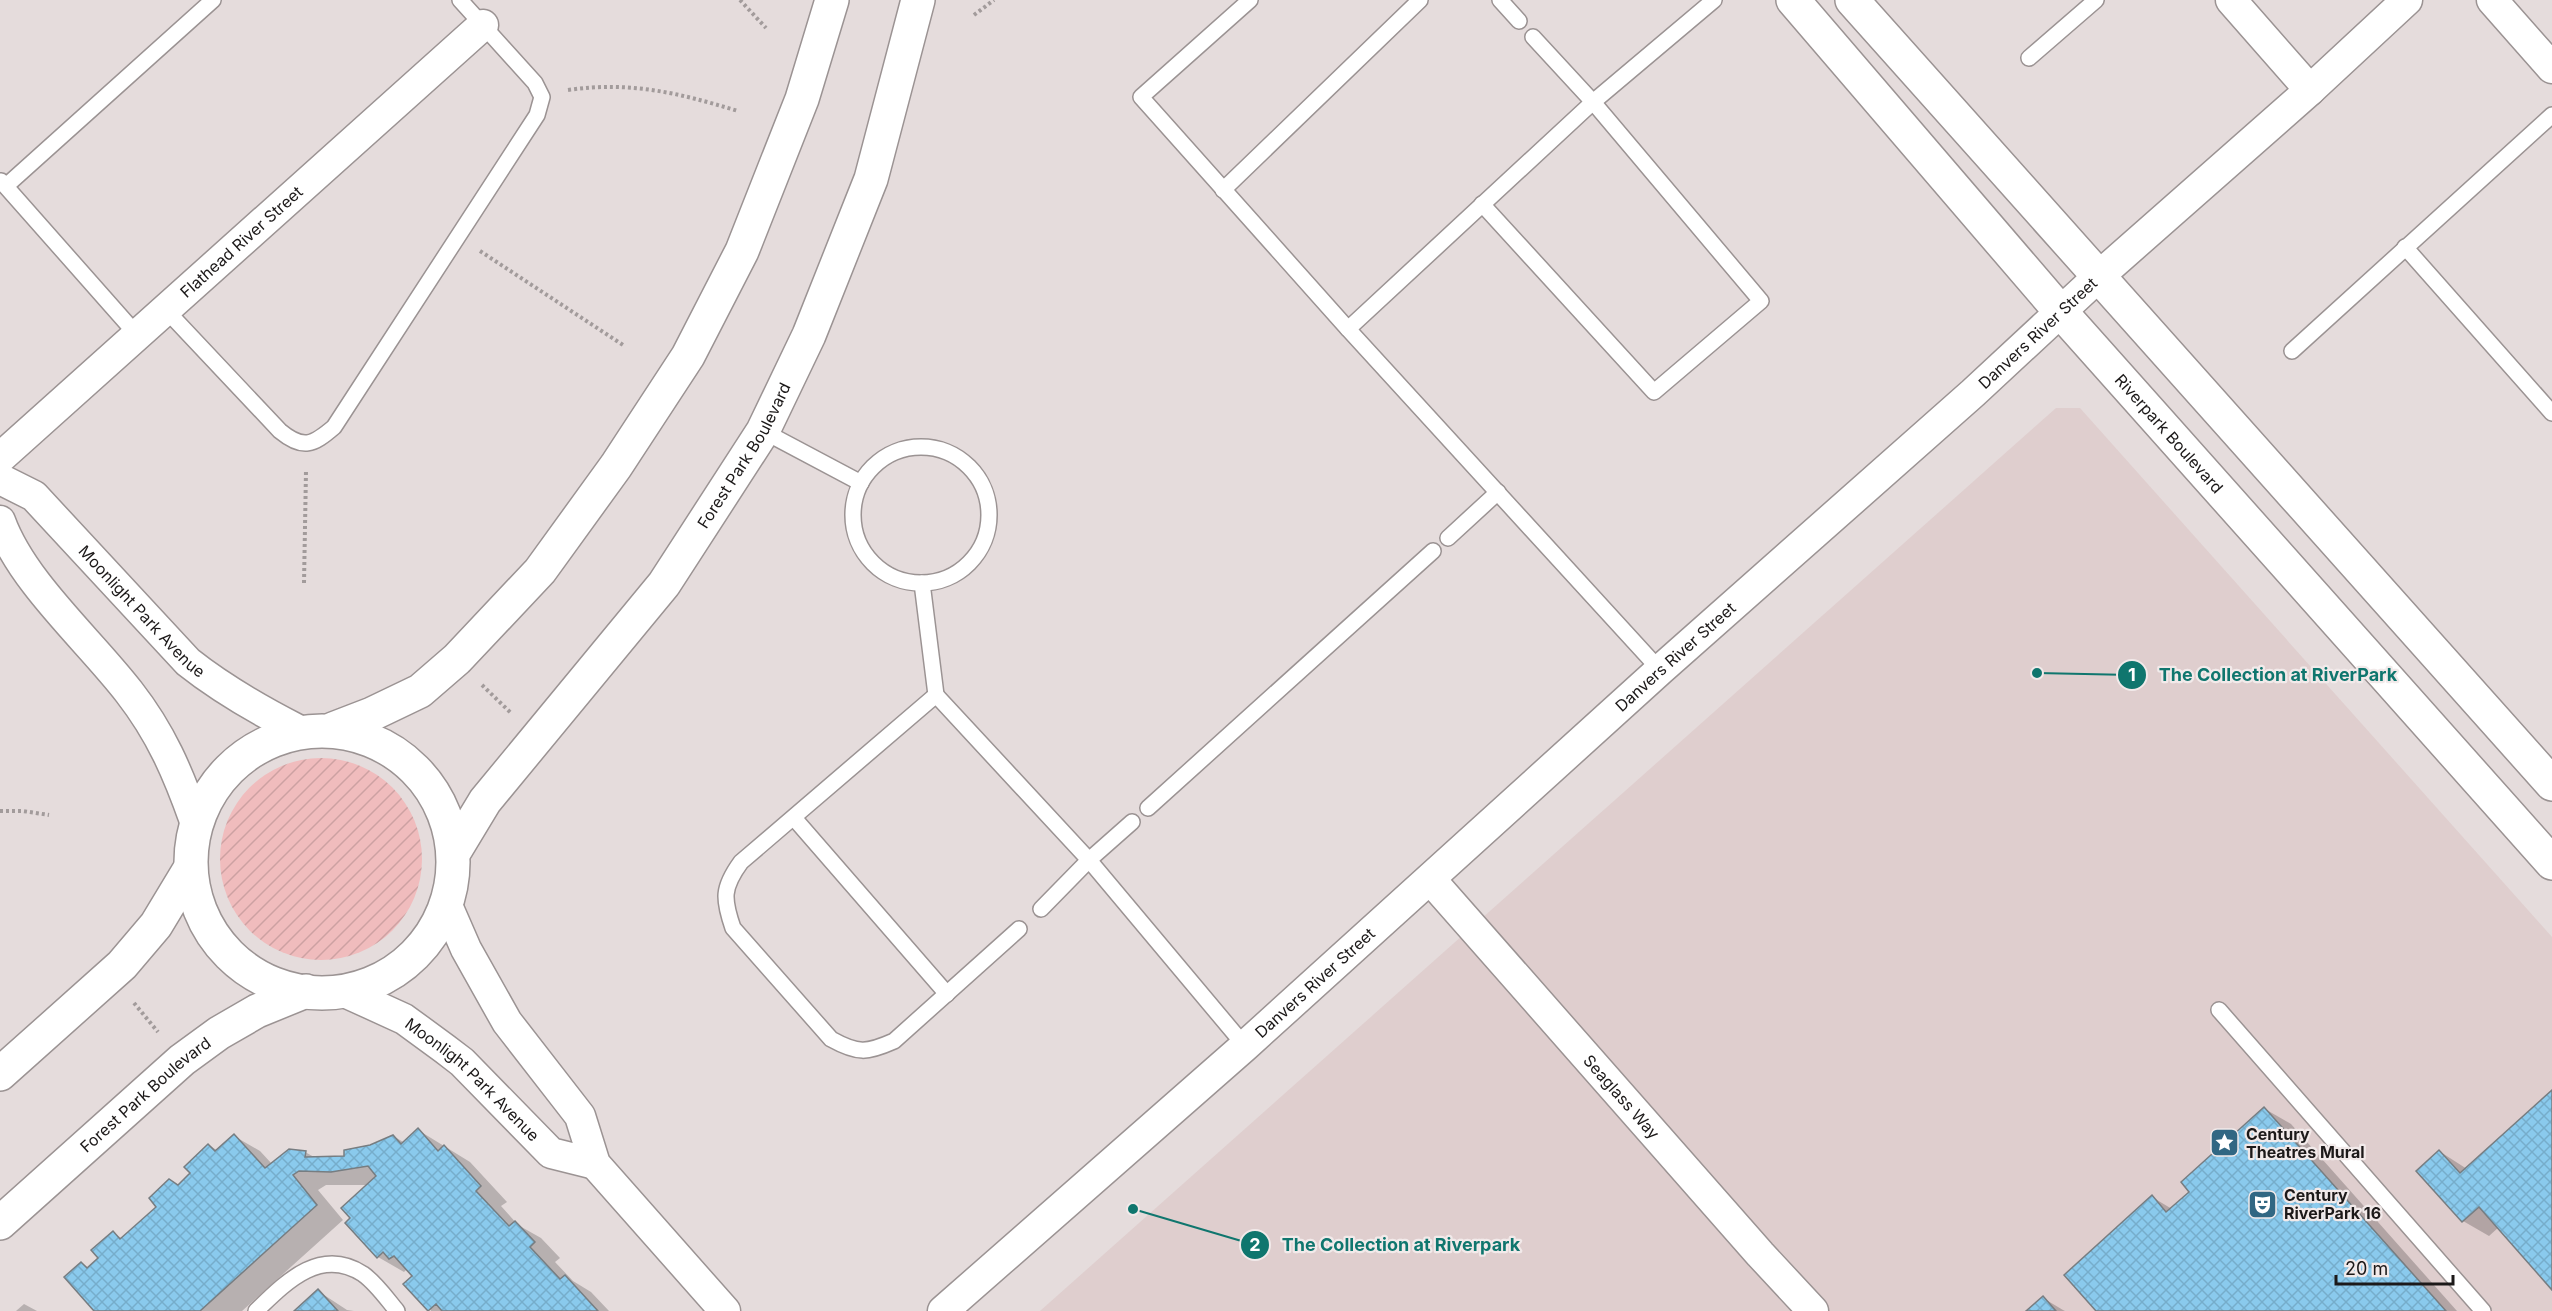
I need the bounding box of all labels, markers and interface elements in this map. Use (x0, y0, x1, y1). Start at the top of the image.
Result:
street label: Flathead River Street (176, 182, 307, 302)
street label: Danvers River Street (1974, 273, 2101, 393)
street label: Riverpark Boulevard (2111, 370, 2228, 497)
street label: Forest Park Boulevard (693, 379, 795, 532)
street label: Moonlight Park Avenue (75, 541, 209, 682)
street label: Danvers River Street (1611, 598, 1740, 716)
callout: The Collection at RiverPark (2117, 657, 2409, 693)
text: 1 (2128, 664, 2136, 685)
text: The Collection at RiverPark (2159, 664, 2398, 685)
street label: Danvers River Street (1251, 923, 1379, 1042)
street label: Moonlight Park Avenue (401, 1013, 544, 1145)
street label: Forest Park Boulevard (76, 1033, 214, 1157)
street label: Seaglass Way (1579, 1050, 1664, 1143)
place label: Century Theatres Mural (2246, 1124, 2365, 1162)
place icon: Century Theatres Mural (2209, 1127, 2241, 1159)
place label: Century RiverPark 16 (2284, 1185, 2381, 1223)
theatre icon: Century RiverPark 16 (2247, 1188, 2279, 1220)
callout: The Collection at Riverpark (1240, 1227, 1532, 1263)
text: 2 (1249, 1234, 1261, 1255)
text: The Collection at Riverpark (1282, 1234, 1521, 1255)
scale bar (2336, 1248, 2453, 1286)
text: 20 m (2345, 1258, 2388, 1279)

